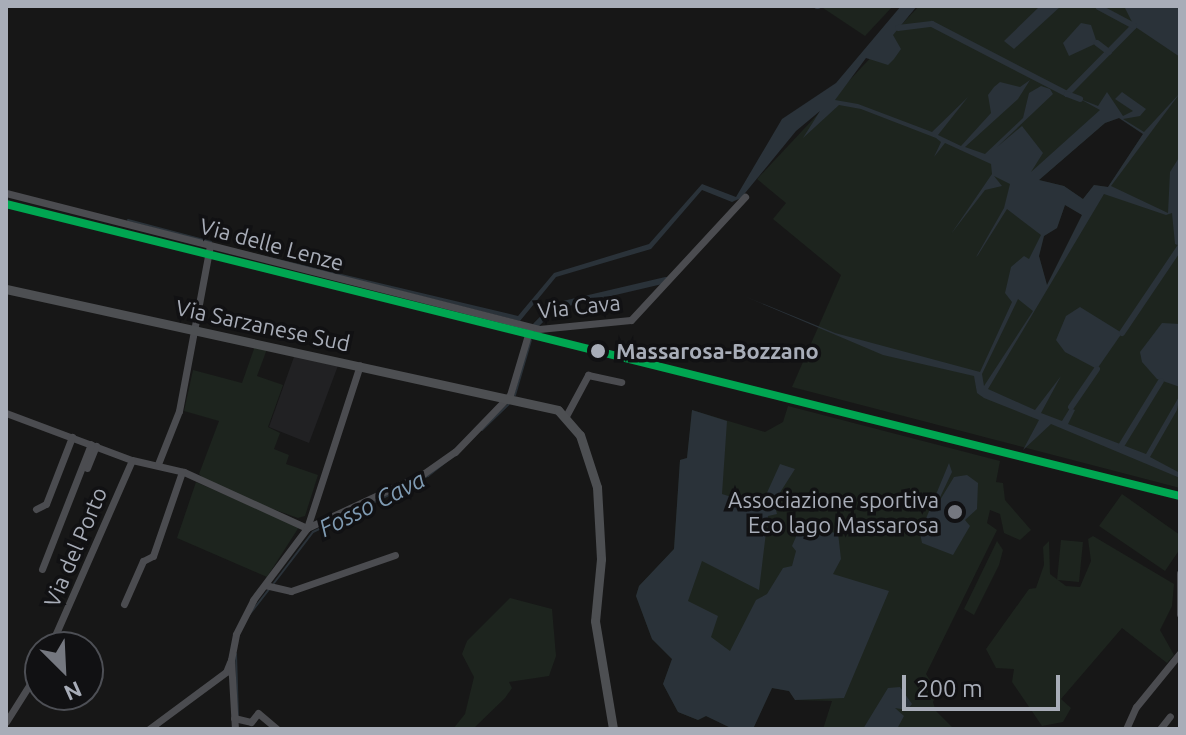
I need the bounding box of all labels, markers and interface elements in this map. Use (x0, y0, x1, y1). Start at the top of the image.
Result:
street label: Via delle Lenze (197, 212, 347, 276)
street label: Via Cava (536, 289, 622, 323)
street label: Via Sarzanese Sud (174, 294, 352, 356)
place label: Massarosa-Bozzano (616, 338, 819, 364)
marker: Massarosa-Bozzano (587, 340, 609, 362)
water label: Fosso Cava (314, 465, 430, 543)
street label: Via del Porto (38, 483, 112, 611)
place label: Associazione sportiva Eco lago Massarosa (728, 486, 939, 538)
marker: Associazione sportiva Eco lago Massarosa (946, 503, 964, 521)
north arrow (24, 631, 104, 711)
scale bar (906, 659, 1064, 709)
text: 200 m (916, 675, 983, 702)
text: N (61, 677, 86, 706)

